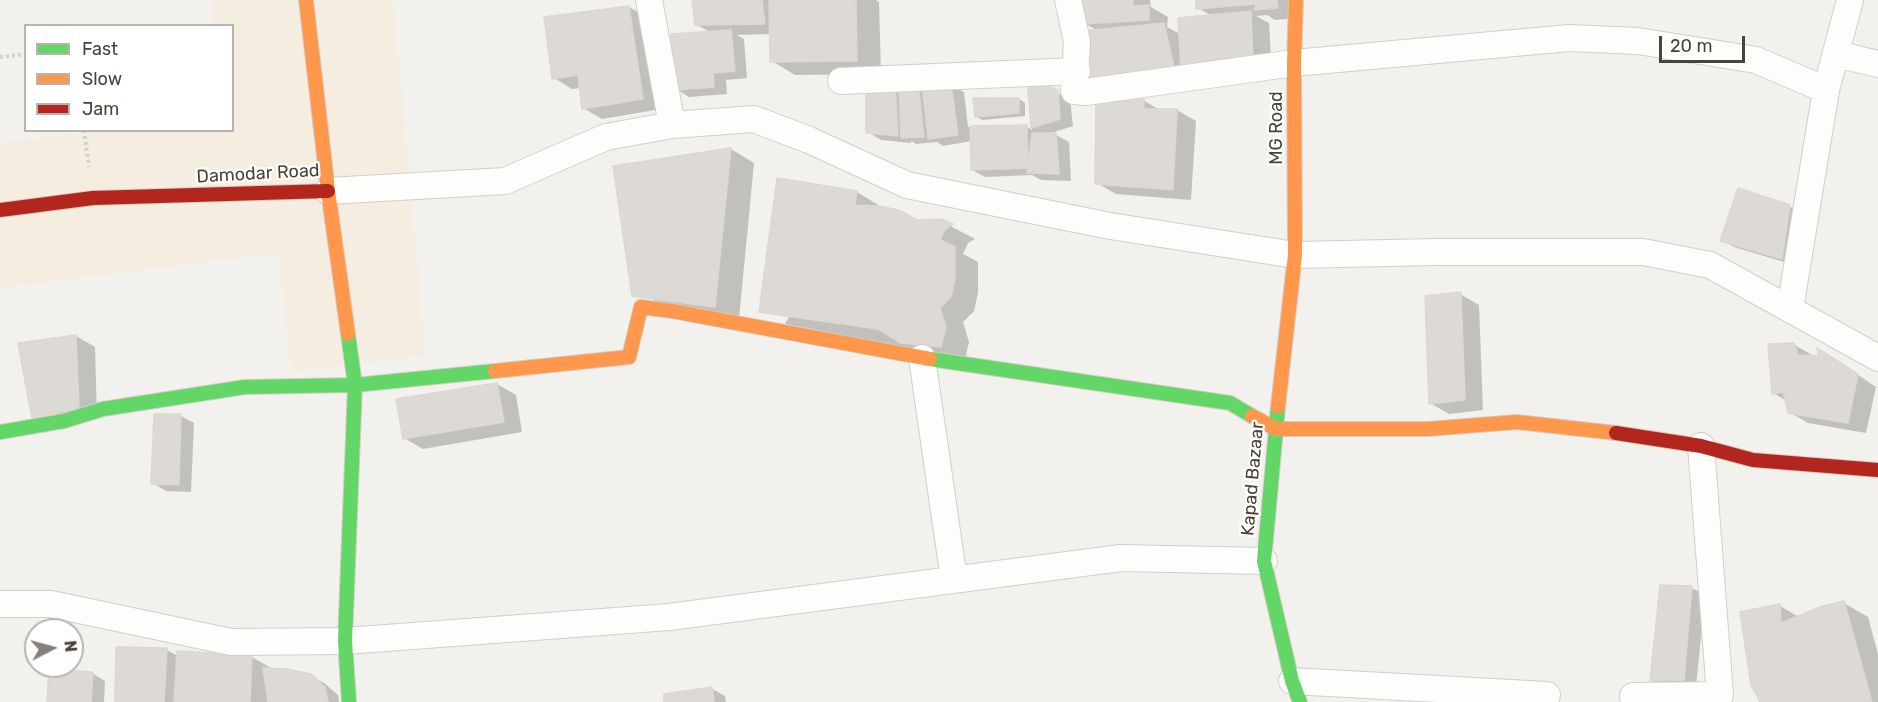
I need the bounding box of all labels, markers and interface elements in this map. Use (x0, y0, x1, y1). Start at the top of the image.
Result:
legend (24, 24, 234, 132)
scale bar (1662, 24, 1748, 62)
text: 20 m (1670, 35, 1712, 57)
text: Fast (82, 38, 118, 60)
text: Slow (82, 68, 122, 90)
street label: MG Road (1266, 91, 1288, 165)
text: Jam (82, 98, 119, 120)
street label: Damodar Road (196, 160, 320, 188)
street label: Kapad Bazaar (1237, 421, 1269, 537)
north arrow (24, 618, 84, 678)
text: N (60, 640, 80, 653)

